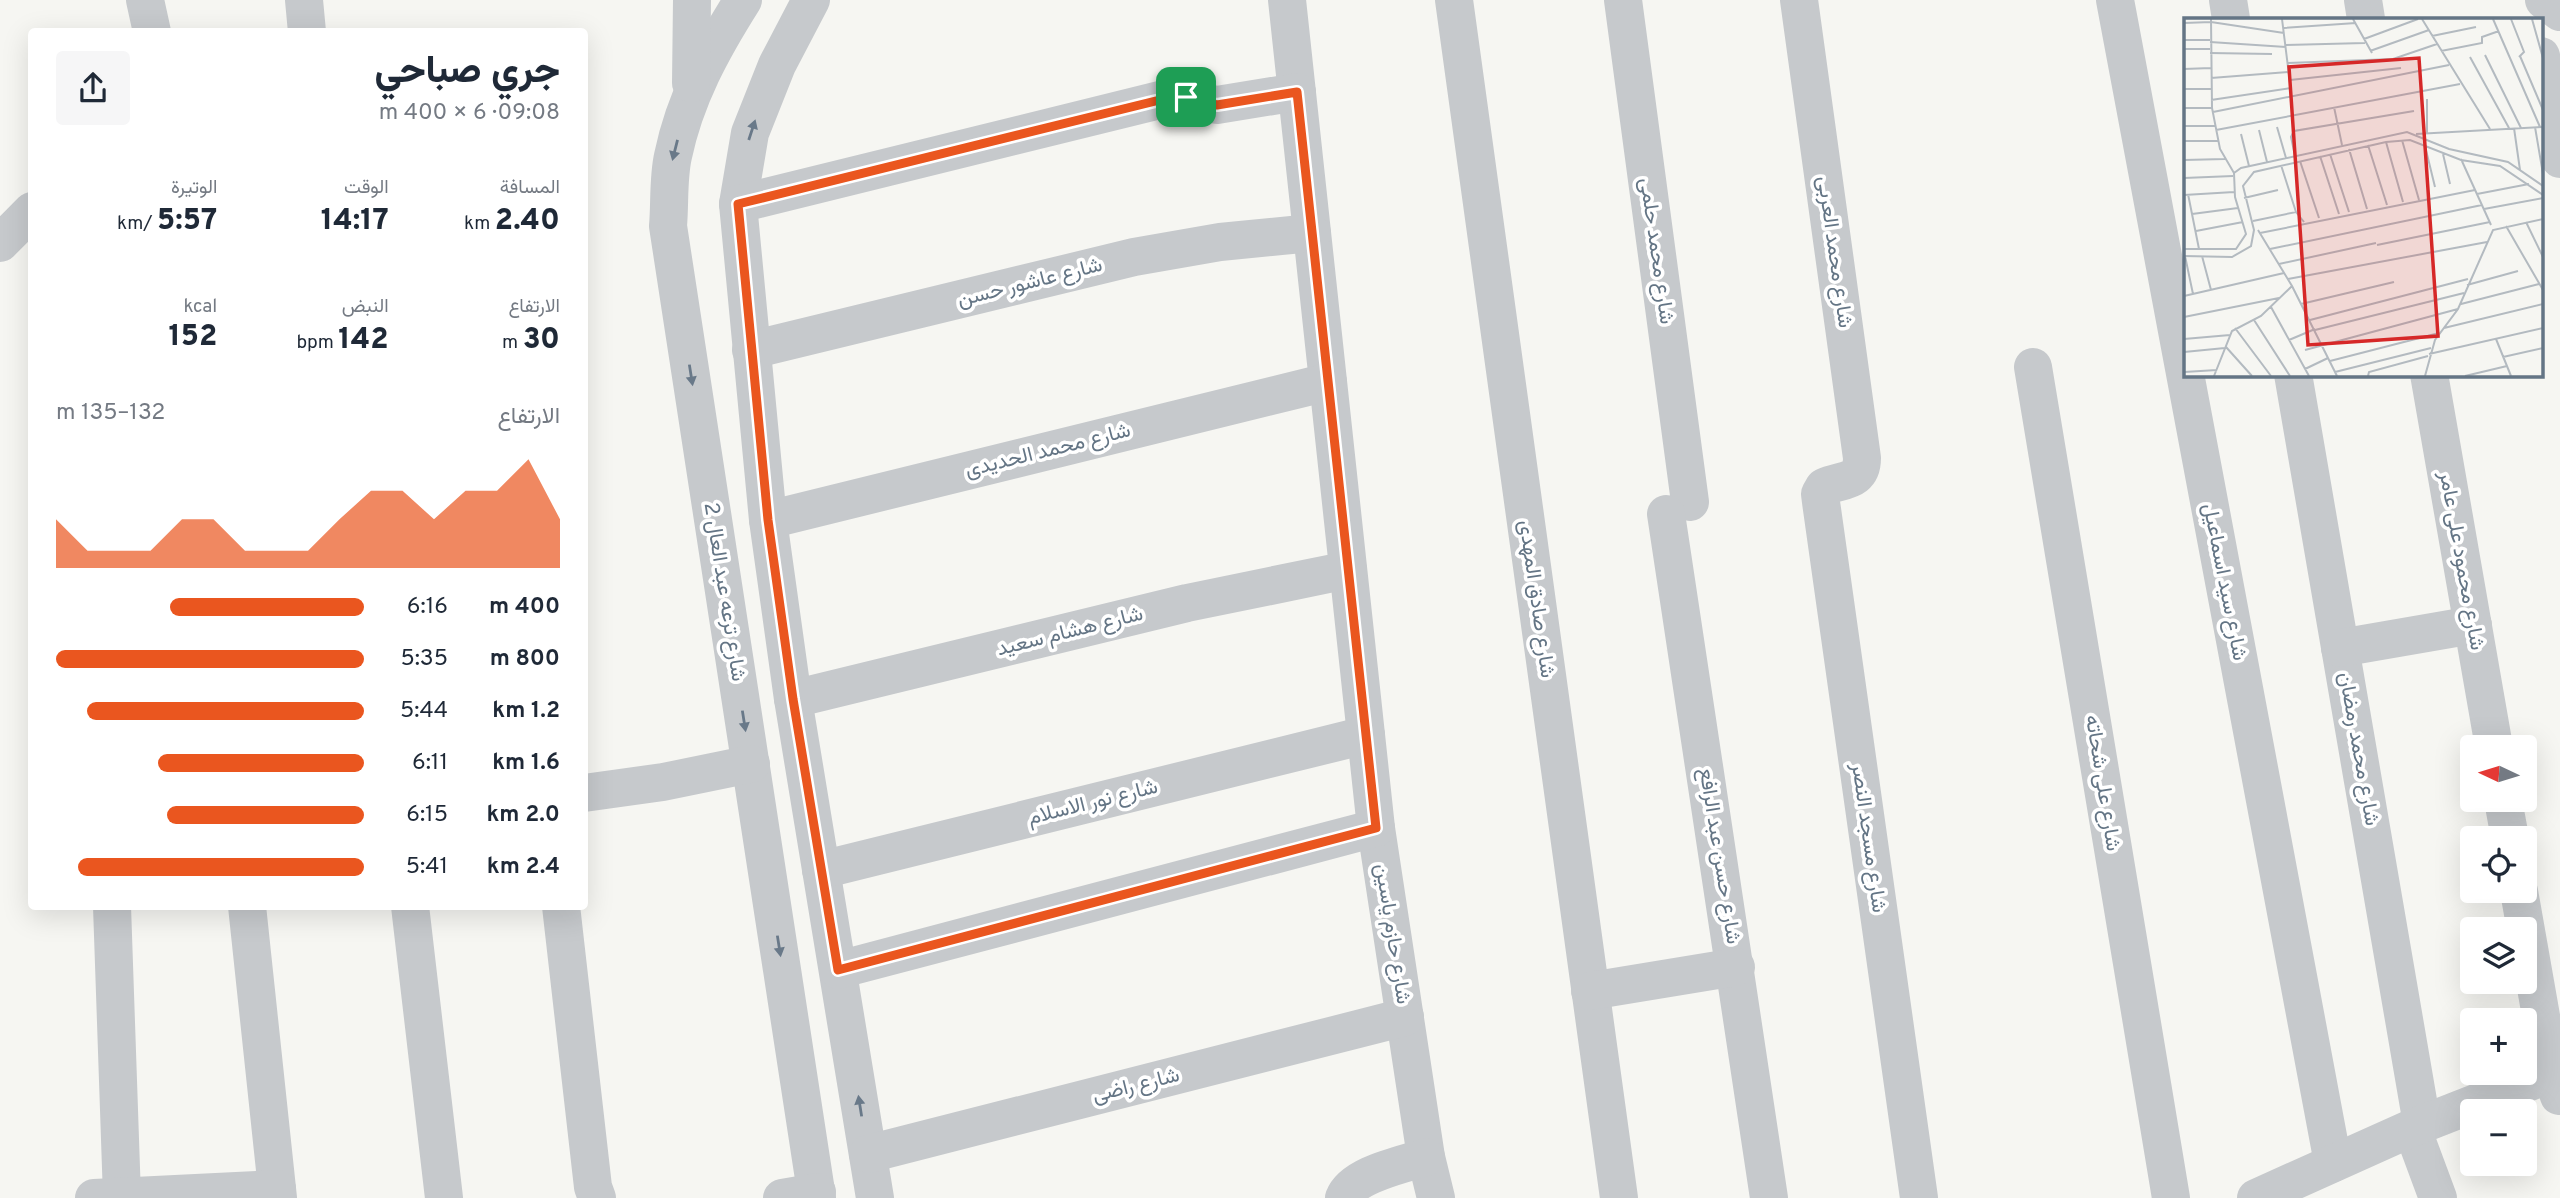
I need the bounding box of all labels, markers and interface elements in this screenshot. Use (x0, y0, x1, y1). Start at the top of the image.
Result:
inset map (2184, 18, 2542, 376)
text: جري صباحي (375, 48, 560, 97)
button: share (56, 51, 130, 125)
pin (1156, 67, 1216, 127)
icon: arrive (1167, 78, 1205, 116)
text: 09:08 · 6 × 400 m (379, 99, 560, 128)
one-way arrow (748, 119, 758, 140)
one-way arrow (669, 139, 680, 161)
street label: شارع محمد العربى (1810, 174, 1858, 330)
text: الوتيرة (171, 176, 217, 200)
text: الوقت (344, 176, 389, 200)
text: المسافة (500, 176, 560, 200)
street label: شارع محمد حلمى (1632, 176, 1680, 326)
text: 5:57 (157, 203, 217, 240)
text: 14:17 (321, 203, 389, 240)
text: 2.40 (495, 203, 560, 240)
text: /km (117, 212, 157, 236)
text: km (464, 212, 495, 236)
street label: شارع عاشور حسن (955, 252, 1105, 314)
text: kcal (184, 295, 217, 319)
text: النبض (342, 295, 389, 319)
text: الارتفاع (508, 295, 560, 319)
text: 152 (168, 319, 217, 356)
text: 142 (338, 322, 389, 359)
text: 30 (523, 322, 560, 359)
text: bpm (297, 331, 338, 355)
text: m (502, 331, 523, 355)
one-way arrow (685, 365, 696, 387)
text: 132–135 m (56, 399, 165, 428)
text: الارتفاع (498, 403, 560, 432)
street label: شارع محمد الحديدى (962, 417, 1134, 485)
street label: شارع محمود على عامر (2432, 469, 2490, 652)
street label: شارع ترعه عبد العال 2 (697, 501, 751, 683)
street label: شارع سيد اسماعيل (2196, 501, 2252, 663)
street label: شارع صادق المهدى (1512, 518, 1560, 680)
text: 6:16 (407, 593, 448, 622)
text: 400 m (489, 593, 560, 622)
street label: شارع هشام سعيد (994, 601, 1146, 663)
text: 5:35 (400, 645, 448, 674)
text: 800 m (490, 645, 560, 674)
street label: شارع محمد رمضان (2331, 670, 2385, 828)
text: 5:44 (400, 697, 448, 726)
text: 1.2 km (492, 697, 560, 726)
one-way arrow (739, 710, 750, 732)
street label: شارع على شحاته (2078, 713, 2126, 853)
north arrow (2460, 735, 2538, 812)
map controls (2460, 735, 2537, 1176)
text: 6:11 (412, 749, 448, 778)
text: 1.6 km (492, 749, 560, 778)
street label: شارع مسجد النصر (1844, 761, 1892, 914)
street label: شارع حسن عبد الرافع (1692, 766, 1746, 946)
street label: شارع نور الاسلام (1025, 774, 1161, 832)
text: 6:15 (406, 801, 448, 830)
text: 2.0 km (486, 801, 560, 830)
button: locate (2460, 826, 2537, 903)
text: 5:41 (406, 853, 448, 882)
text: 2.4 km (487, 853, 560, 882)
street label: شارع حازم ياسين (1368, 862, 1416, 1006)
button: layers (2460, 917, 2537, 994)
one-way arrow (774, 935, 785, 957)
button: + (2460, 1008, 2537, 1085)
street label: شارع راضى (1090, 1062, 1182, 1110)
one-way arrow (854, 1095, 865, 1117)
button: − (2460, 1099, 2537, 1176)

